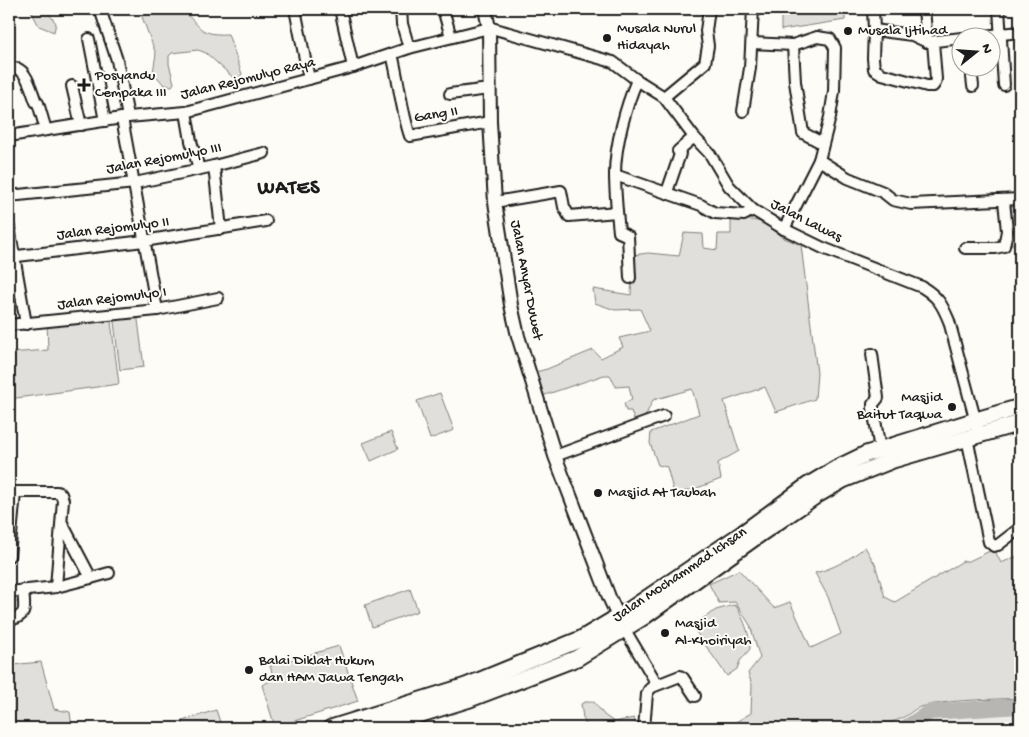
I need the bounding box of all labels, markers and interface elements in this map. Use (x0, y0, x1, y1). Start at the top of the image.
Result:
place label: Musala Nurul Hidayah (617, 20, 696, 55)
place label: Musala Ijtihad (858, 22, 948, 40)
marker: Musala Ijtihad (842, 25, 854, 37)
north arrow (952, 28, 1002, 78)
marker: Musala Nurul Hidayah (601, 32, 613, 44)
text: N (977, 42, 996, 56)
street label: Jalan Rejomulyo Raya (179, 53, 318, 104)
place label: Posyandu Cempaka III (94, 67, 167, 102)
marker: Posyandu Cempaka III (77, 78, 91, 92)
street label: Gang II (413, 103, 459, 127)
street label: Jalan Rejomulyo III (105, 139, 223, 179)
district label: WATES (256, 178, 321, 201)
street label: Jalan Lawas (767, 195, 845, 247)
street label: Jalan Rejomulyo II (56, 213, 170, 245)
street label: Jalan Anyar Duwet (506, 219, 547, 343)
street label: Jalan Rejomulyo I (56, 283, 168, 315)
place label: Masjid Baitut Taqwa (856, 389, 943, 424)
marker: Masjid Baitut Taqwa (946, 401, 958, 413)
place label: Masjid At Taubah (608, 484, 716, 502)
marker: Masjid At Taubah (592, 487, 604, 499)
street label: Jalan Mochammad Ichsan (609, 523, 751, 627)
place label: Masjid Al-Khoiriyah (675, 615, 752, 650)
marker: Masjid Al-Khoiriyah (659, 627, 671, 639)
place label: Balai Diklat Hukum dan HAM Jawa Tengah (258, 652, 404, 687)
marker: Balai Diklat Hukum dan HAM Jawa Tengah (243, 664, 255, 676)

